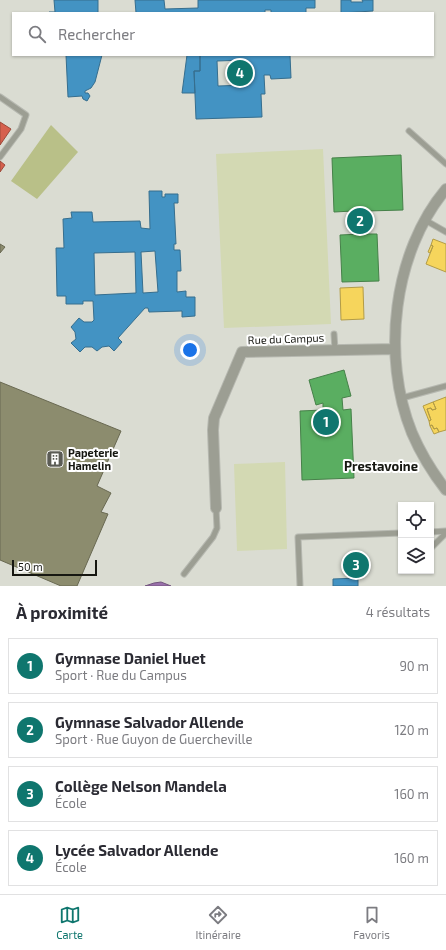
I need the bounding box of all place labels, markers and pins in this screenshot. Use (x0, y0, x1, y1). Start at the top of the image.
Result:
pin: 4 (227, 58, 253, 88)
pin: 2 (347, 206, 373, 236)
pin: 1 (313, 407, 339, 437)
place label: Papeterie Hamelin (68, 446, 118, 472)
building icon: Papeterie Hamelin (45, 449, 65, 469)
pin: 3 (343, 550, 369, 580)

